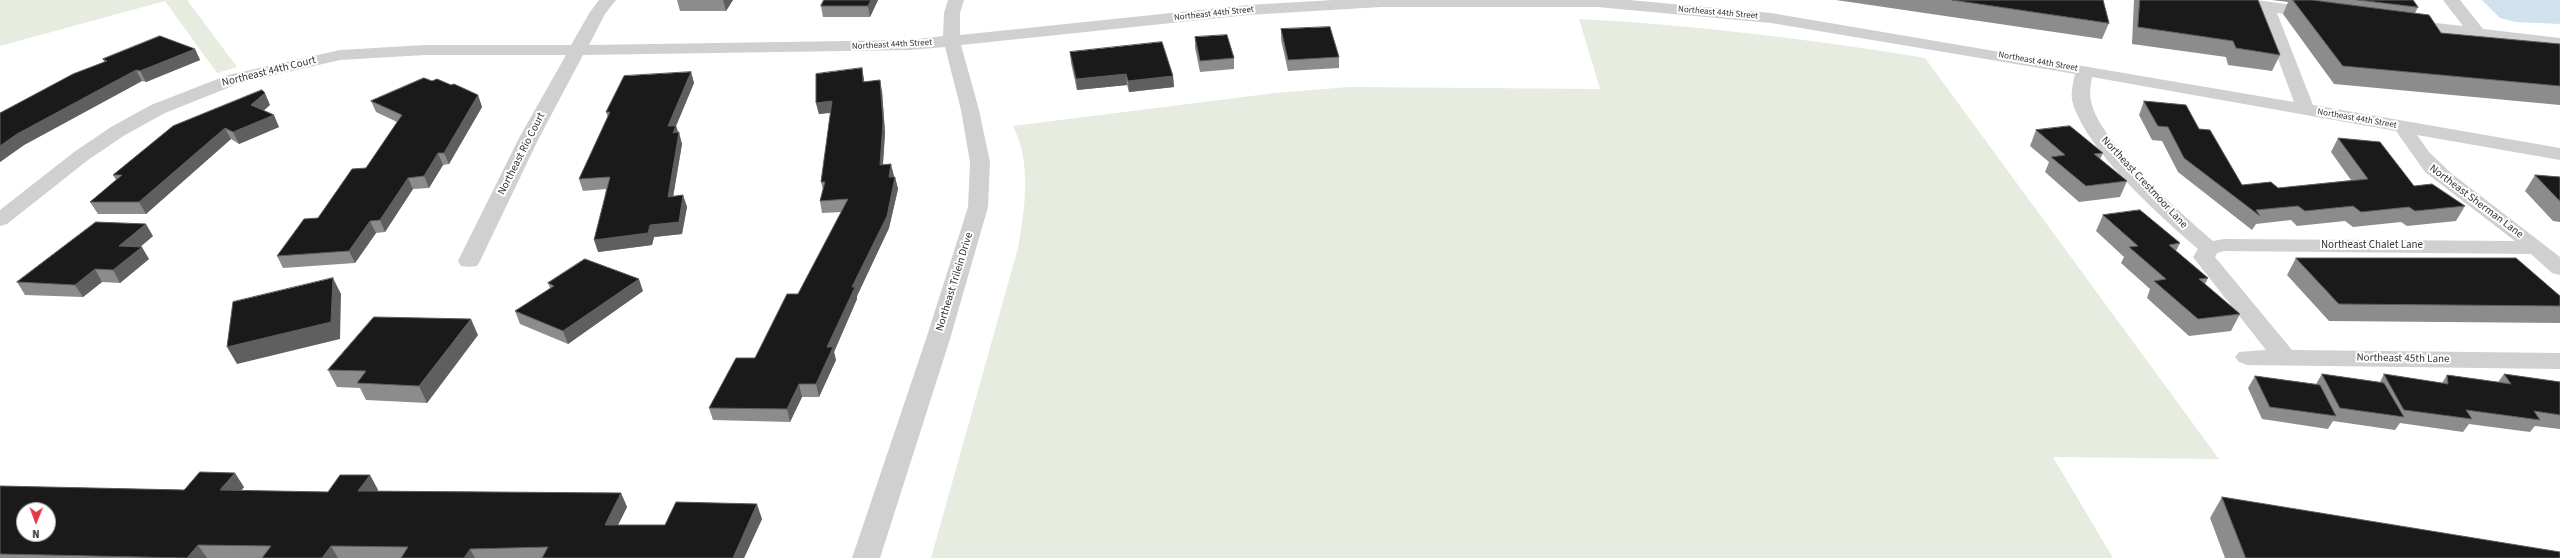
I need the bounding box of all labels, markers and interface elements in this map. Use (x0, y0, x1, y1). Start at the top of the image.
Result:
street label: Northeast 44th Street (1174, 4, 1254, 24)
street label: Northeast 44th Street (1678, 4, 1758, 22)
street label: Northeast 44th Street (852, 38, 932, 52)
street label: Northeast 44th Street (1998, 50, 2078, 74)
street label: Northeast 44th Court (221, 54, 317, 90)
street label: Northeast 44th Street (2317, 107, 2397, 131)
street label: Northeast Rio Court (496, 111, 548, 197)
street label: Northeast Crestmoor Lane (2098, 134, 2190, 232)
street label: Northeast Sherman Lane (2426, 162, 2526, 242)
street label: Northeast Trilein Drive (934, 231, 976, 333)
street label: Northeast Chalet Lane (2321, 239, 2423, 253)
street label: Northeast 45th Lane (2356, 352, 2450, 366)
north arrow (16, 502, 56, 542)
text: N (32, 526, 40, 541)

